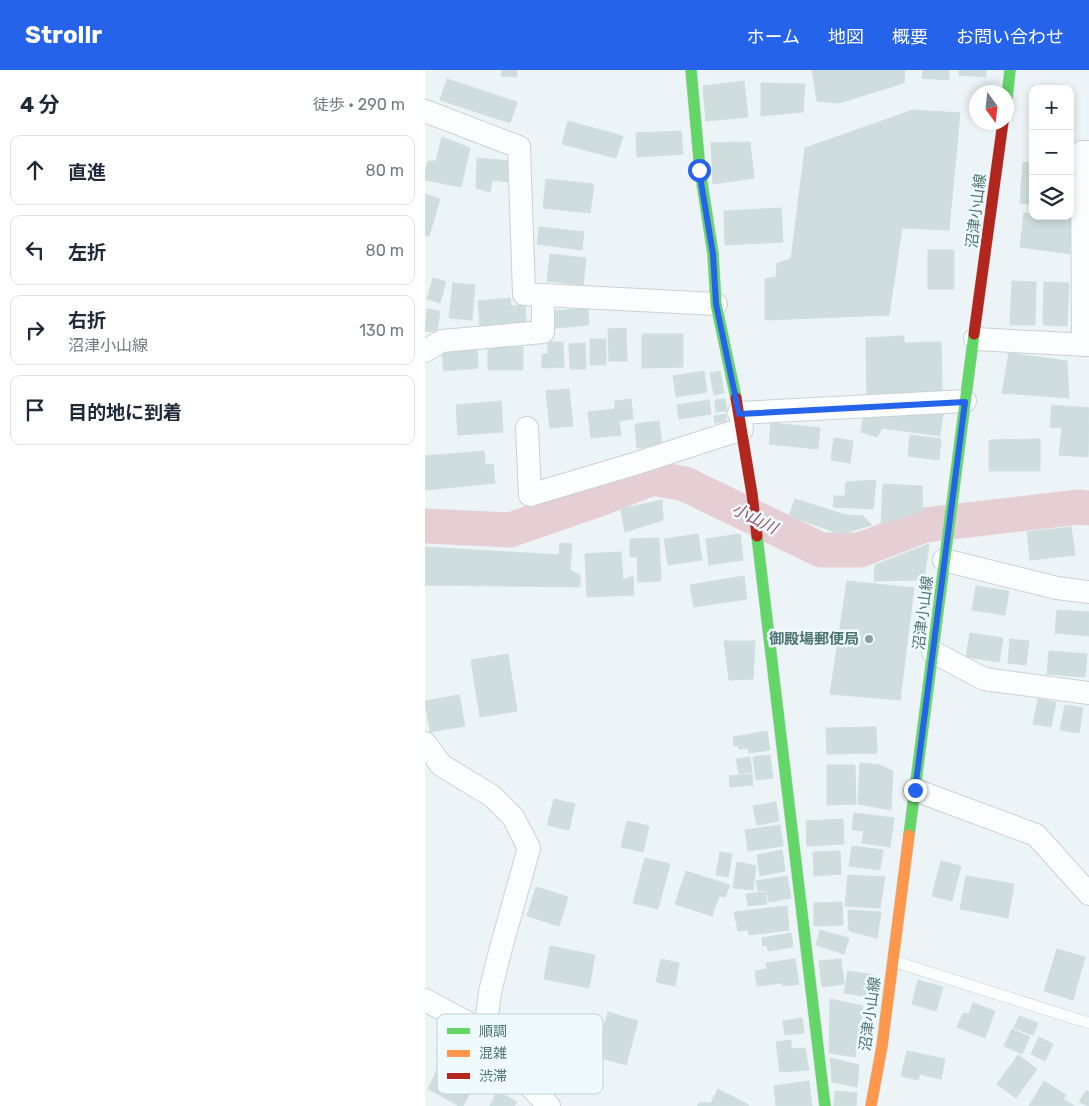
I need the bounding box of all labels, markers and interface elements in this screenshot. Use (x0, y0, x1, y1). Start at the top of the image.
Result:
text: Strollr (25, 21, 102, 49)
text: ホーム (747, 26, 800, 48)
text: 地図 (828, 26, 864, 48)
text: 概要 (892, 26, 928, 48)
text: お問い合わせ (956, 26, 1064, 48)
north arrow (969, 85, 1014, 130)
map controls (1029, 85, 1074, 220)
button: + (1029, 85, 1074, 130)
text: 4 分 (20, 92, 60, 117)
text: 徒歩 · 290 m (313, 95, 405, 114)
button: − (1029, 130, 1074, 175)
icon: ahead (21, 156, 49, 184)
route start (688, 159, 711, 182)
text: 直進 (68, 161, 106, 184)
text: 80 m (366, 161, 404, 180)
street label: 沼津小山線 (962, 173, 990, 249)
button: layers (1029, 175, 1074, 220)
icon: left (21, 236, 49, 264)
text: 左折 (68, 241, 106, 264)
text: 80 m (366, 241, 404, 260)
text: 右折 (68, 309, 106, 332)
icon: right (21, 316, 49, 344)
text: 130 m (359, 321, 404, 340)
text: 沼津小山線 (68, 336, 148, 355)
icon: arrive (21, 396, 49, 424)
text: 目的地に到着 (68, 401, 182, 424)
water label: 小山川 (729, 499, 782, 538)
street label: 沼津小山線 (909, 575, 937, 651)
place label: 御殿場郵便局 (769, 630, 859, 648)
marker: 御殿場郵便局 (863, 633, 875, 645)
route end (904, 779, 927, 802)
street label: 沼津小山線 (856, 976, 884, 1052)
legend (437, 1014, 603, 1094)
text: 順調 (479, 1023, 507, 1040)
text: 混雑 (479, 1045, 507, 1062)
text: 渋滞 (479, 1068, 507, 1085)

